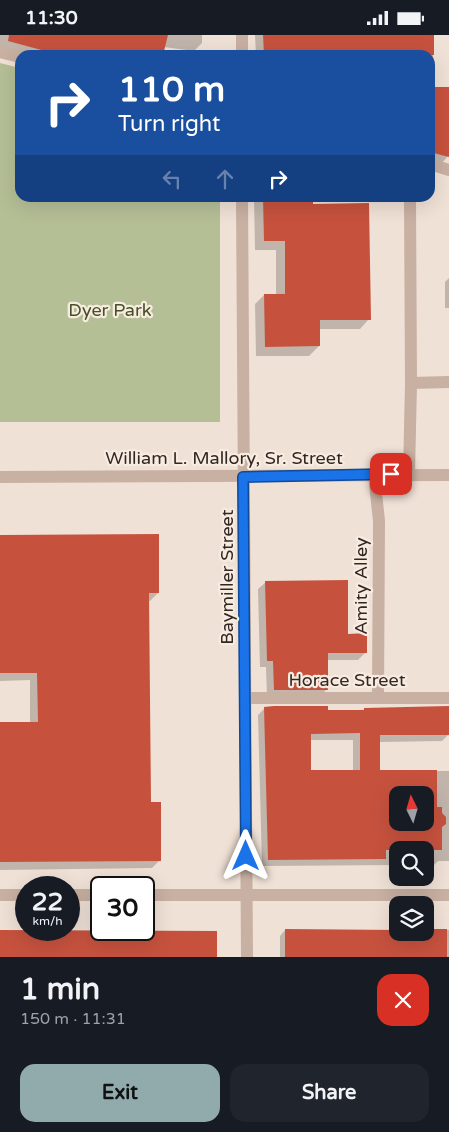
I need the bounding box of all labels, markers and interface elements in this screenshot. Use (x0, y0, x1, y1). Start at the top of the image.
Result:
text: 11:30 (25, 7, 78, 29)
text: 110 m (118, 69, 225, 111)
icon: right (35, 70, 100, 135)
text: Turn right (118, 111, 220, 137)
icon: left (158, 165, 186, 193)
icon: ahead (211, 165, 239, 193)
icon: right (264, 165, 292, 193)
park label: Dyer Park (68, 299, 152, 321)
street label: William L. Mallory, Sr. Street (105, 447, 343, 469)
pin (370, 453, 412, 495)
icon: arrive (377, 460, 405, 488)
street label: Baymiller Street (216, 509, 238, 645)
street label: Amity Alley (350, 537, 372, 635)
street label: Horace Street (288, 669, 406, 691)
north arrow (389, 786, 434, 831)
map controls (389, 786, 434, 941)
position arrow (219, 829, 271, 881)
button: search (389, 841, 434, 886)
speed limit sign: 30 (90, 876, 155, 941)
text: 22 (32, 887, 63, 917)
button: layers (389, 896, 434, 941)
text: km/h (32, 914, 63, 928)
text: 1 min (20, 971, 100, 1008)
button: close (377, 974, 429, 1026)
text: 150 m · 11:31 (20, 1009, 126, 1029)
button: Exit (20, 1064, 220, 1122)
button: Share (230, 1064, 429, 1122)

